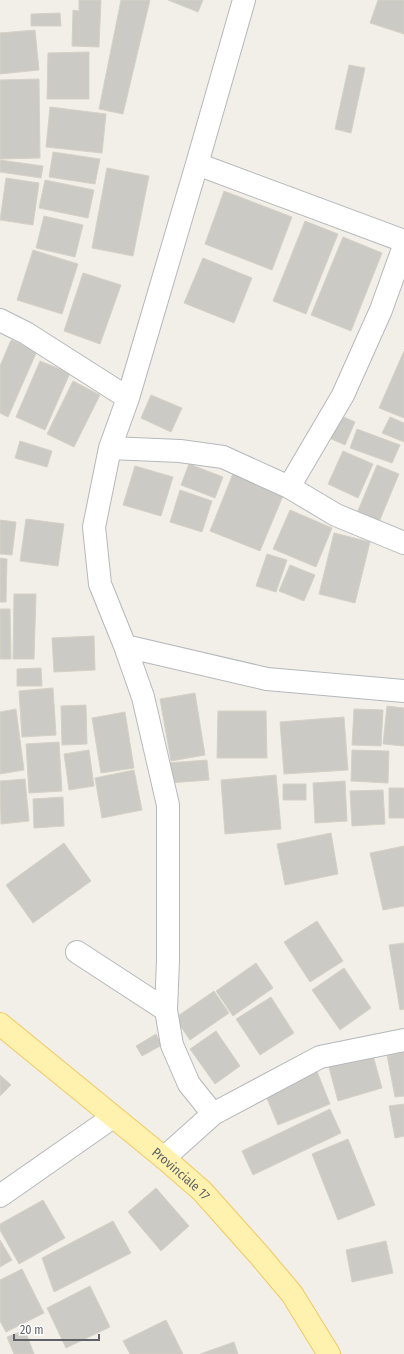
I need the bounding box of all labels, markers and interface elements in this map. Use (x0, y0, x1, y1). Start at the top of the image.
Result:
street label: Provinciale 17 (149, 1145, 213, 1203)
scale bar (14, 1316, 99, 1342)
text: 20 m (20, 1323, 44, 1337)

